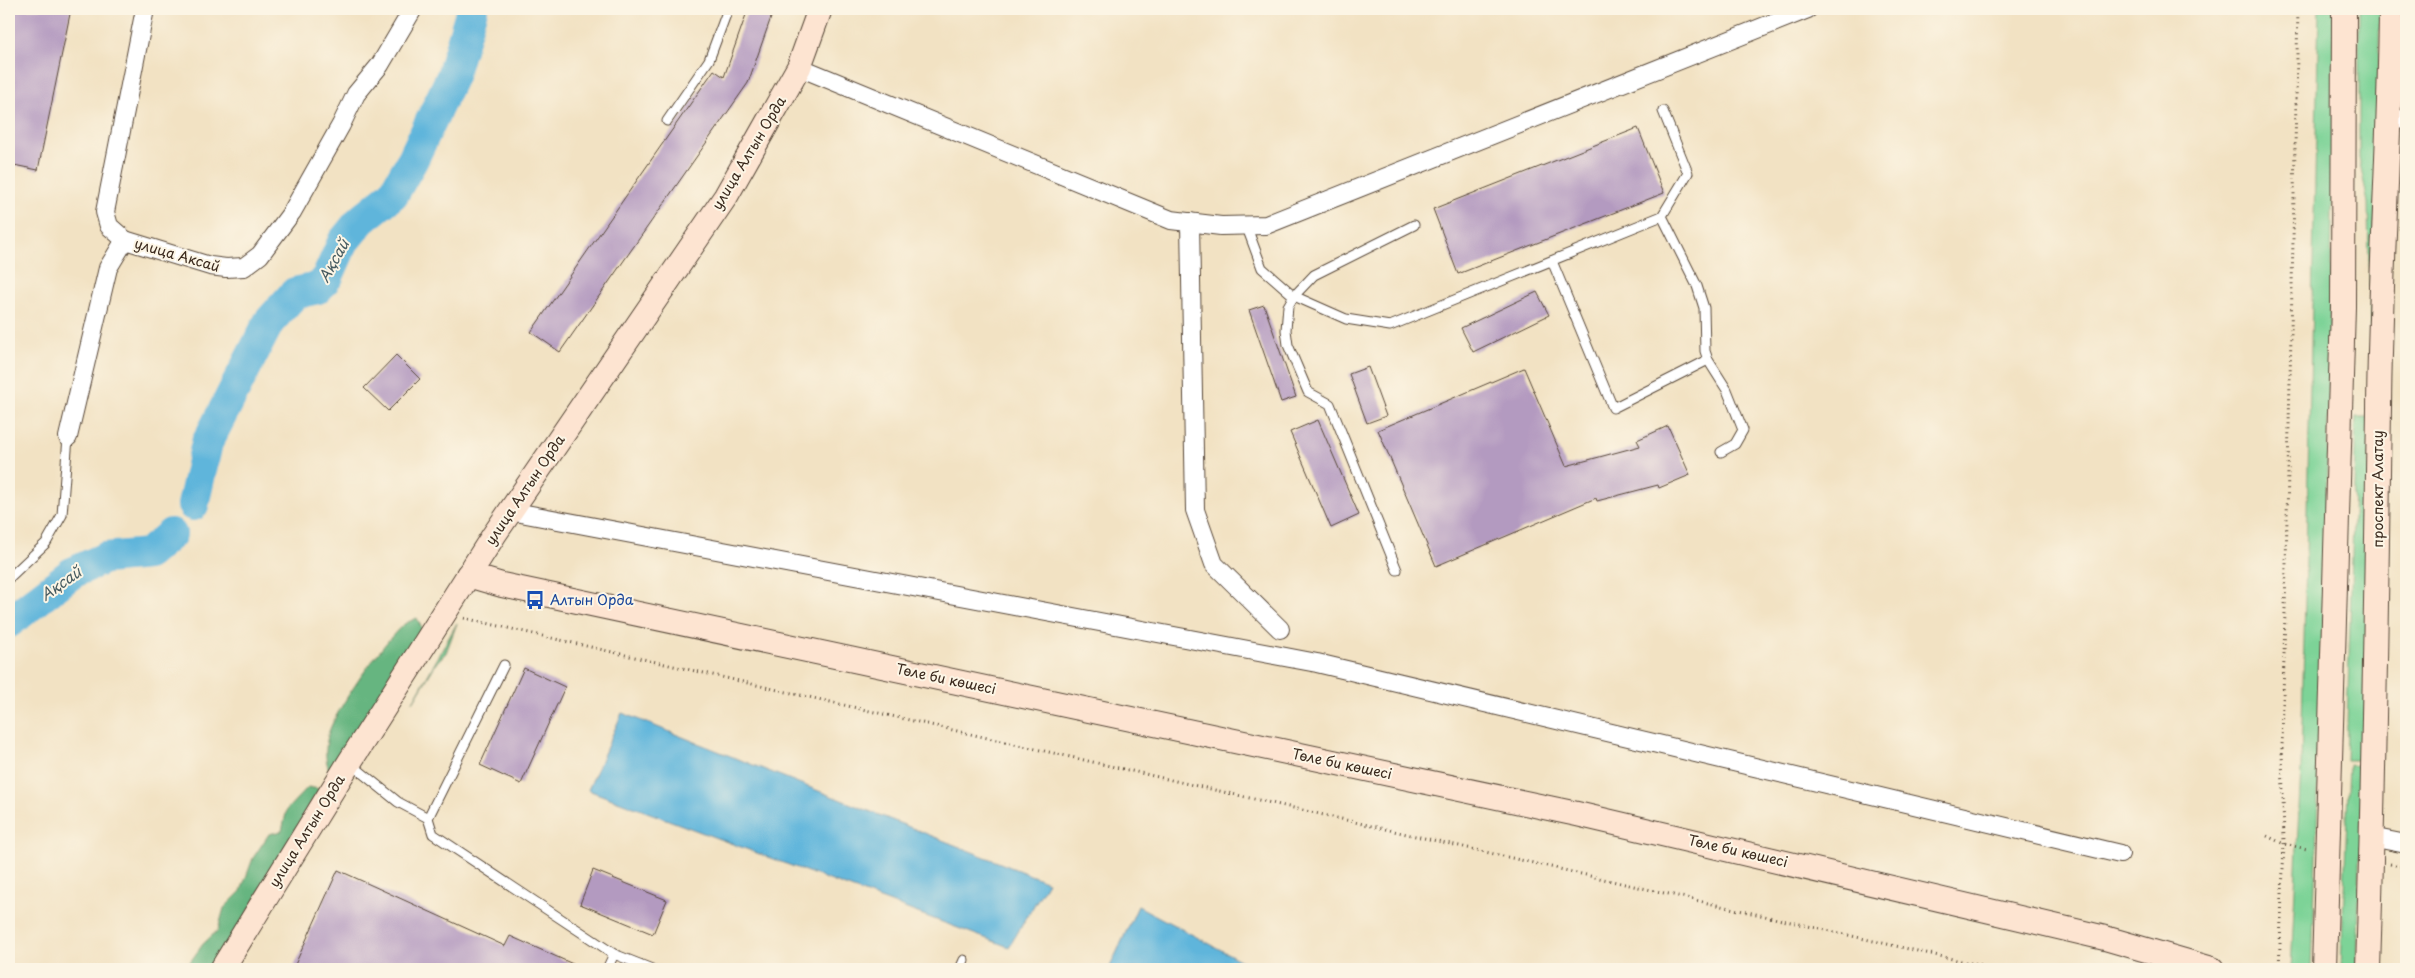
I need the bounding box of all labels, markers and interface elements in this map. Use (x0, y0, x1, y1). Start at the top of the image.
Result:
street label: улица Алтын Орда (706, 92, 791, 213)
street label: улица Аксай (132, 232, 222, 277)
water label: Ақсай (312, 233, 355, 286)
street label: улица Алтын Орда (480, 430, 570, 549)
street label: проспект Алатау (2367, 430, 2388, 548)
water label: Ақсай (35, 559, 87, 605)
bus stop icon: Алтын Орда (524, 589, 546, 611)
place label: Алтын Орда (550, 589, 634, 610)
street label: Төле би көшесі (894, 658, 998, 699)
street label: Төле би көшесі (1290, 743, 1394, 784)
street label: улица Алтын Орда (263, 770, 350, 891)
street label: Төле би көшесі (1686, 829, 1790, 872)

